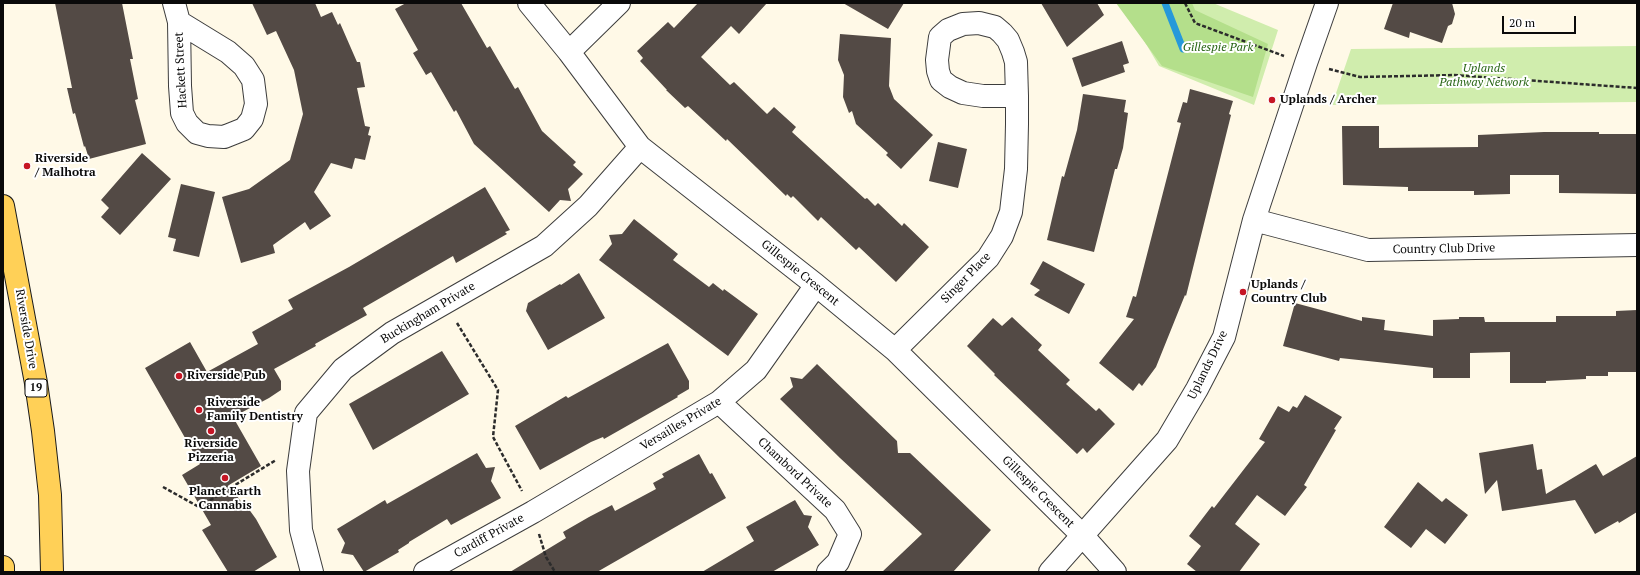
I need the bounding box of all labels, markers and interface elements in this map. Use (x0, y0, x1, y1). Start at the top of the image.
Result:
scale bar (1504, 8, 1578, 34)
text: 20 m (1509, 15, 1535, 30)
street label: Hackett Street (172, 32, 190, 108)
park label: Gillespie Park (1183, 41, 1253, 55)
park label: Uplands Pathway Network (1439, 62, 1529, 90)
place label: Uplands / Archer (1280, 93, 1377, 107)
marker: Uplands / Archer (1267, 95, 1277, 105)
place label: Riverside / Malhotra (35, 152, 96, 180)
marker: Riverside / Malhotra (22, 161, 32, 171)
street label: Gillespie Crescent (758, 237, 842, 309)
street label: Country Club Drive (1393, 241, 1495, 257)
street label: Singer Place (938, 250, 994, 306)
place label: Uplands / Country Club (1251, 278, 1327, 306)
street label: Buckingham Private (378, 279, 478, 347)
marker: Uplands / Country Club (1238, 287, 1248, 297)
street label: Riverside Drive (12, 288, 40, 370)
street label: Uplands Drive (1185, 328, 1231, 402)
place label: Riverside Pub (187, 369, 266, 383)
marker: Riverside Pub (174, 371, 184, 381)
road number: 19 (25, 379, 47, 397)
street label: Versailles Private (638, 394, 724, 454)
place label: Riverside Family Dentistry (207, 396, 303, 424)
marker: Riverside Family Dentistry (194, 405, 204, 415)
marker: Riverside Pizzeria (206, 426, 216, 436)
street label: Chambord Private (755, 435, 835, 511)
place label: Riverside Pizzeria (184, 437, 238, 465)
street label: Gillespie Crescent (999, 453, 1077, 531)
marker: Planet Earth Cannabis (220, 473, 230, 483)
place label: Planet Earth Cannabis (189, 485, 261, 513)
street label: Cardiff Private (451, 511, 527, 561)

